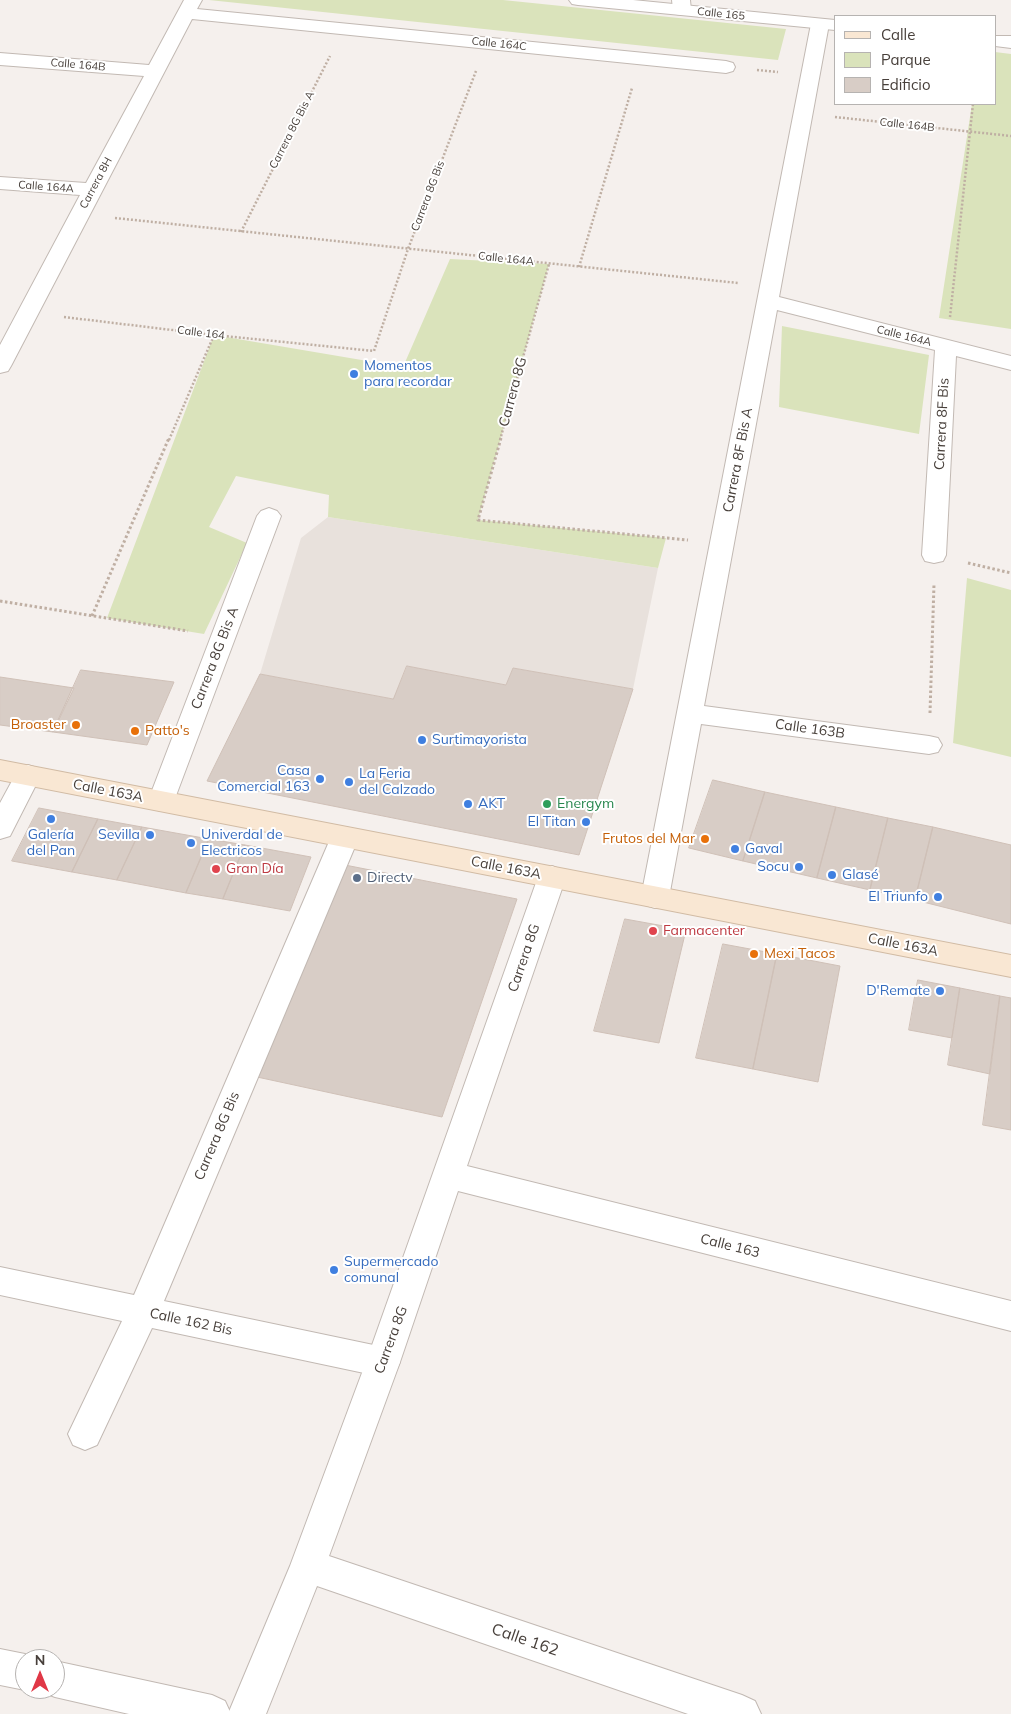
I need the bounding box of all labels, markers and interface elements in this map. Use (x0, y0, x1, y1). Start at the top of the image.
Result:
street label: Calle 165 (697, 5, 745, 23)
legend (834, 15, 996, 105)
text: Calle (881, 25, 915, 44)
street label: Calle 164C (471, 35, 527, 53)
text: Parque (881, 50, 931, 69)
street label: Calle 164B (50, 56, 106, 74)
text: Edificio (881, 75, 931, 94)
street label: Carrera 8G Bis A (267, 89, 317, 171)
street label: Calle 164B (879, 116, 935, 134)
street label: Carrera 8H (77, 155, 115, 211)
street label: Carrera 8G Bis (409, 159, 447, 233)
street label: Calle 164A (18, 178, 74, 196)
street label: Calle 164A (478, 250, 534, 268)
street label: Calle 164A (875, 323, 933, 349)
street label: Calle 164 (176, 324, 226, 342)
street label: Carrera 8G (496, 355, 530, 429)
place label: Momentos para recordar (364, 358, 452, 391)
marker: Momentos para recordar (348, 368, 360, 380)
street label: Carrera 8F Bis (931, 378, 953, 470)
street label: Carrera 8F Bis A (720, 406, 756, 514)
street label: Carrera 8G Bis A (188, 604, 242, 712)
street label: Calle 163B (774, 716, 846, 742)
place label: Broaster (11, 717, 66, 733)
marker: Broaster (70, 719, 82, 731)
place label: Patto's (145, 723, 190, 739)
marker: Patto's (129, 725, 141, 737)
place label: Surtimayorista (432, 732, 527, 748)
marker: Surtimayorista (416, 734, 428, 746)
place label: Casa Comercial 163 (217, 763, 310, 796)
place label: La Feria del Calzado (359, 766, 435, 799)
marker: Casa Comercial 163 (314, 773, 326, 785)
street label: Calle 163A (71, 776, 145, 806)
marker: La Feria del Calzado (343, 776, 355, 788)
place label: AKT (478, 796, 505, 812)
place label: Energym (557, 796, 614, 812)
marker: AKT (462, 798, 474, 810)
marker: Energym (541, 798, 553, 810)
marker: Galería del Pan (45, 813, 57, 825)
place label: El Titan (527, 814, 576, 830)
marker: El Titan (580, 816, 592, 828)
place label: Galería del Pan (27, 827, 75, 860)
place label: Sevilla (98, 827, 140, 843)
place label: Univerdal de Electricos (201, 827, 282, 860)
marker: Sevilla (144, 829, 156, 841)
place label: Frutos del Mar (602, 831, 695, 847)
marker: Frutos del Mar (699, 833, 711, 845)
marker: Univerdal de Electricos (185, 837, 197, 849)
place label: Gaval (745, 841, 783, 857)
marker: Gaval (729, 843, 741, 855)
street label: Calle 163A (469, 853, 543, 883)
place label: Socu (757, 859, 789, 875)
place label: Gran Día (226, 861, 284, 877)
marker: Socu (793, 861, 805, 873)
marker: Gran Día (210, 863, 222, 875)
place label: Glasé (842, 867, 879, 883)
marker: Glasé (826, 869, 838, 881)
place label: Directv (367, 870, 413, 886)
marker: Directv (351, 872, 363, 884)
place label: El Triunfo (868, 889, 928, 905)
marker: El Triunfo (932, 891, 944, 903)
street label: Carrera 8G (504, 922, 544, 994)
place label: Farmacenter (663, 923, 745, 939)
marker: Farmacenter (647, 925, 659, 937)
street label: Calle 163A (866, 930, 940, 960)
place label: Mexi Tacos (764, 946, 836, 962)
marker: Mexi Tacos (748, 948, 760, 960)
place label: D'Remate (866, 983, 930, 999)
marker: D'Remate (934, 985, 946, 997)
street label: Carrera 8G Bis (191, 1089, 243, 1183)
street label: Calle 163 (698, 1230, 762, 1262)
place label: Supermercado comunal (344, 1254, 438, 1286)
marker: Supermercado comunal (328, 1264, 340, 1276)
street label: Carrera 8G (371, 1304, 411, 1376)
street label: Calle 162 Bis (148, 1305, 234, 1339)
street label: Calle 162 (489, 1620, 561, 1660)
north arrow (15, 1649, 65, 1699)
text: N (35, 1651, 45, 1669)

